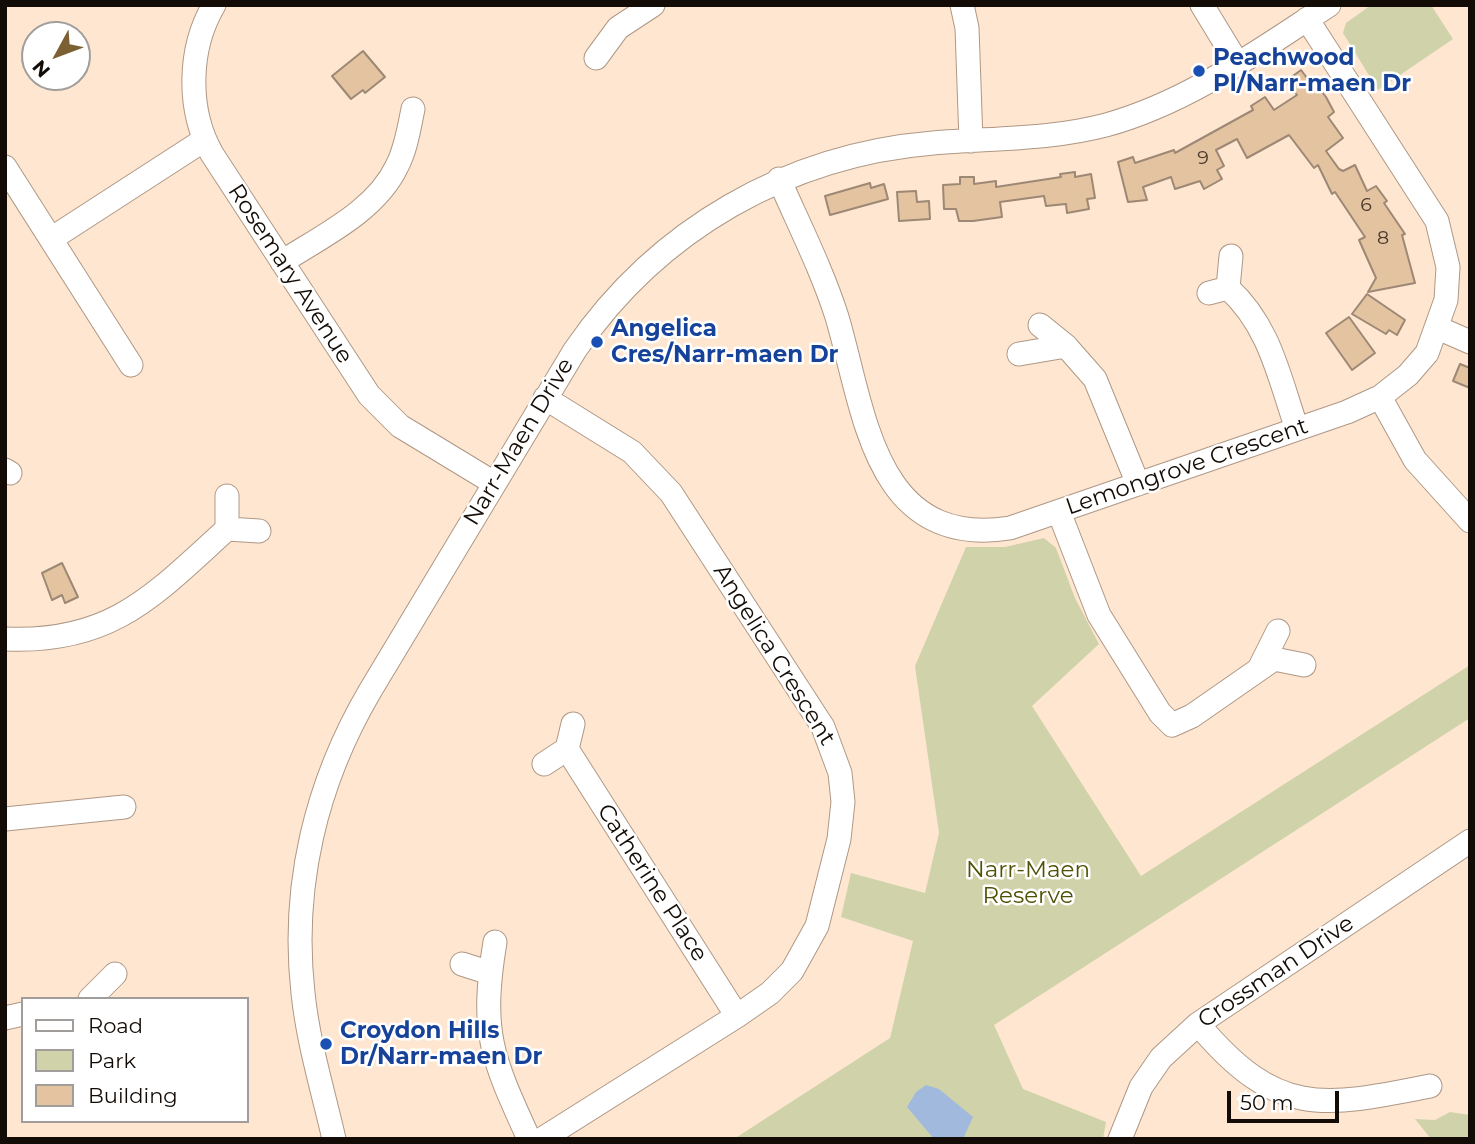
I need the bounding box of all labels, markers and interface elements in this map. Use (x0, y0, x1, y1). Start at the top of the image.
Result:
north arrow (21, 21, 91, 91)
place label: Peachwood Pl/Narr-maen Dr (1213, 44, 1411, 98)
text: N (28, 55, 55, 82)
marker: Peachwood Pl/Narr-maen Dr (1191, 63, 1207, 79)
house number: 9 (1197, 147, 1209, 169)
street label: Rosemary Avenue (222, 179, 358, 369)
house number: 6 (1360, 194, 1372, 216)
house number: 8 (1377, 227, 1389, 249)
place label: Angelica Cres/Narr-maen Dr (611, 315, 839, 369)
marker: Angelica Cres/Narr-maen Dr (589, 334, 605, 350)
street label: Narr-Maen Drive (458, 353, 580, 531)
street label: Lemongrove Crescent (1062, 413, 1312, 521)
street label: Angelica Crescent (707, 559, 841, 751)
street label: Catherine Place (591, 799, 713, 967)
park label: Narr-Maen Reserve (966, 856, 1090, 910)
street label: Crossman Drive (1193, 910, 1359, 1034)
legend (21, 997, 248, 1123)
text: Road (88, 1013, 143, 1038)
place label: Croydon Hills Dr/Narr-maen Dr (340, 1017, 542, 1071)
marker: Croydon Hills Dr/Narr-maen Dr (318, 1036, 334, 1052)
text: Park (88, 1048, 136, 1073)
scale bar (1230, 1078, 1342, 1122)
text: Building (88, 1083, 178, 1108)
text: 50 m (1240, 1090, 1294, 1115)

